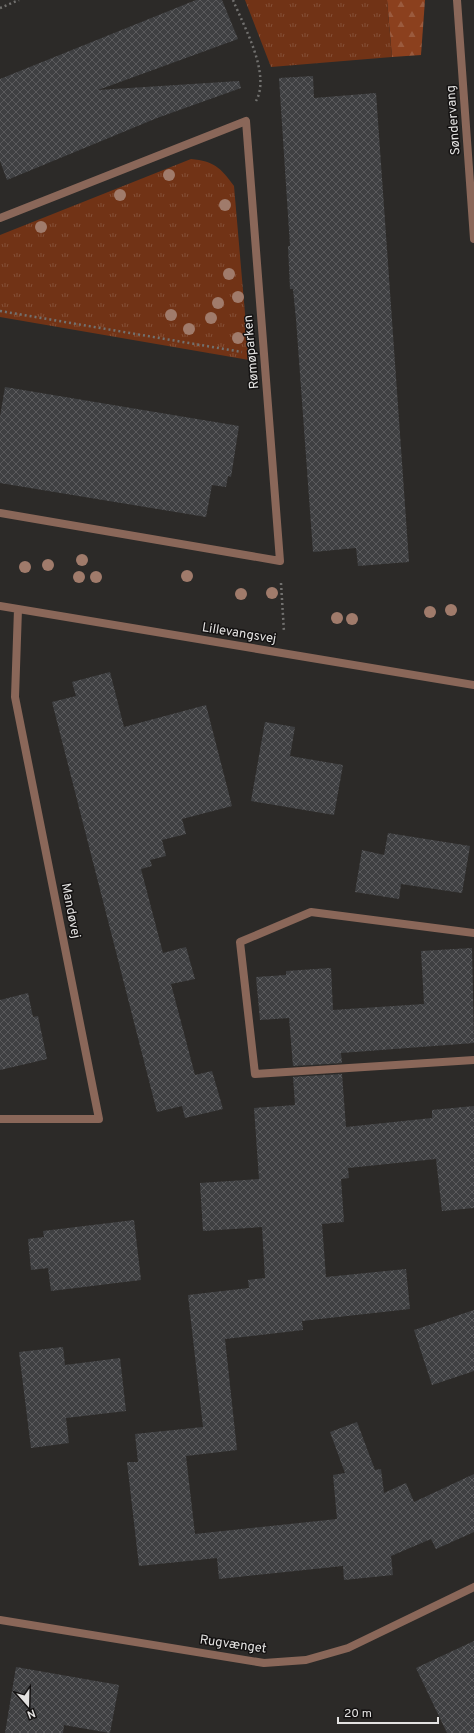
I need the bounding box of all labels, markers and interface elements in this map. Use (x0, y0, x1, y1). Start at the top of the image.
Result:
street label: Søndervang (444, 84, 464, 156)
street label: Rømøparken (241, 314, 263, 390)
street label: Lillevangsvej (201, 620, 277, 648)
street label: Mandøvej (57, 882, 83, 940)
street label: Rugvænget (199, 1632, 268, 1658)
north arrow (8, 1685, 48, 1725)
scale bar (338, 1699, 438, 1725)
text: N (25, 1706, 37, 1721)
text: 20 m (344, 1706, 372, 1722)

